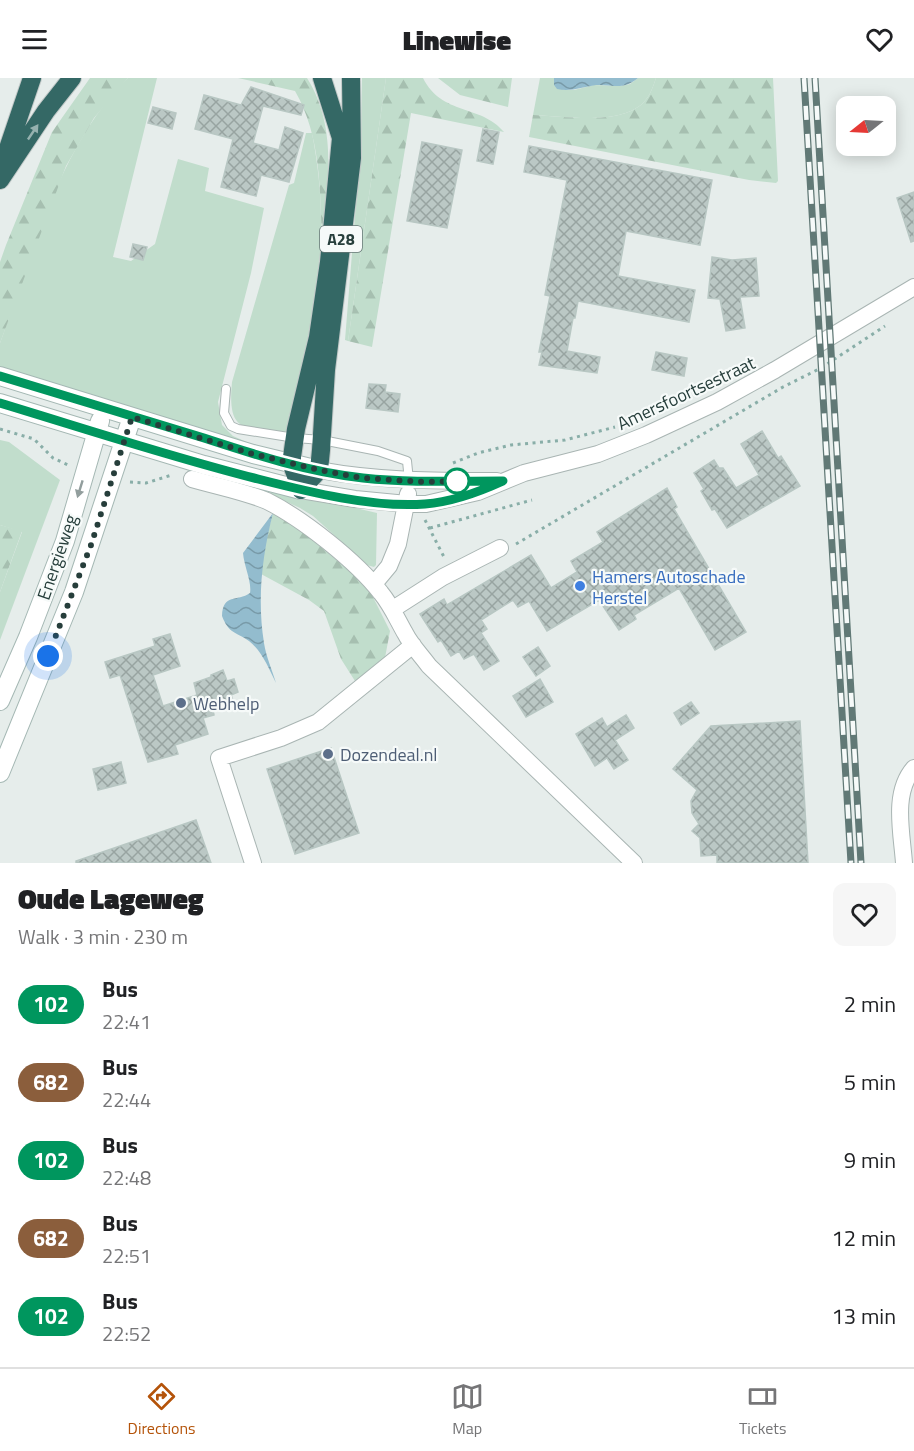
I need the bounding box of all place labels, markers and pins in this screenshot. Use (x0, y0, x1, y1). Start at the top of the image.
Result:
unlabelled marker (444, 468, 470, 494)
place label: Hamers Autoschade Herstel (592, 563, 746, 611)
marker: Hamers Autoschade Herstel (573, 579, 587, 593)
place label: Webhelp (193, 690, 260, 717)
marker: Webhelp (174, 696, 188, 710)
place label: Dozendeal.nl (340, 741, 437, 768)
marker: Dozendeal.nl (321, 747, 335, 761)

